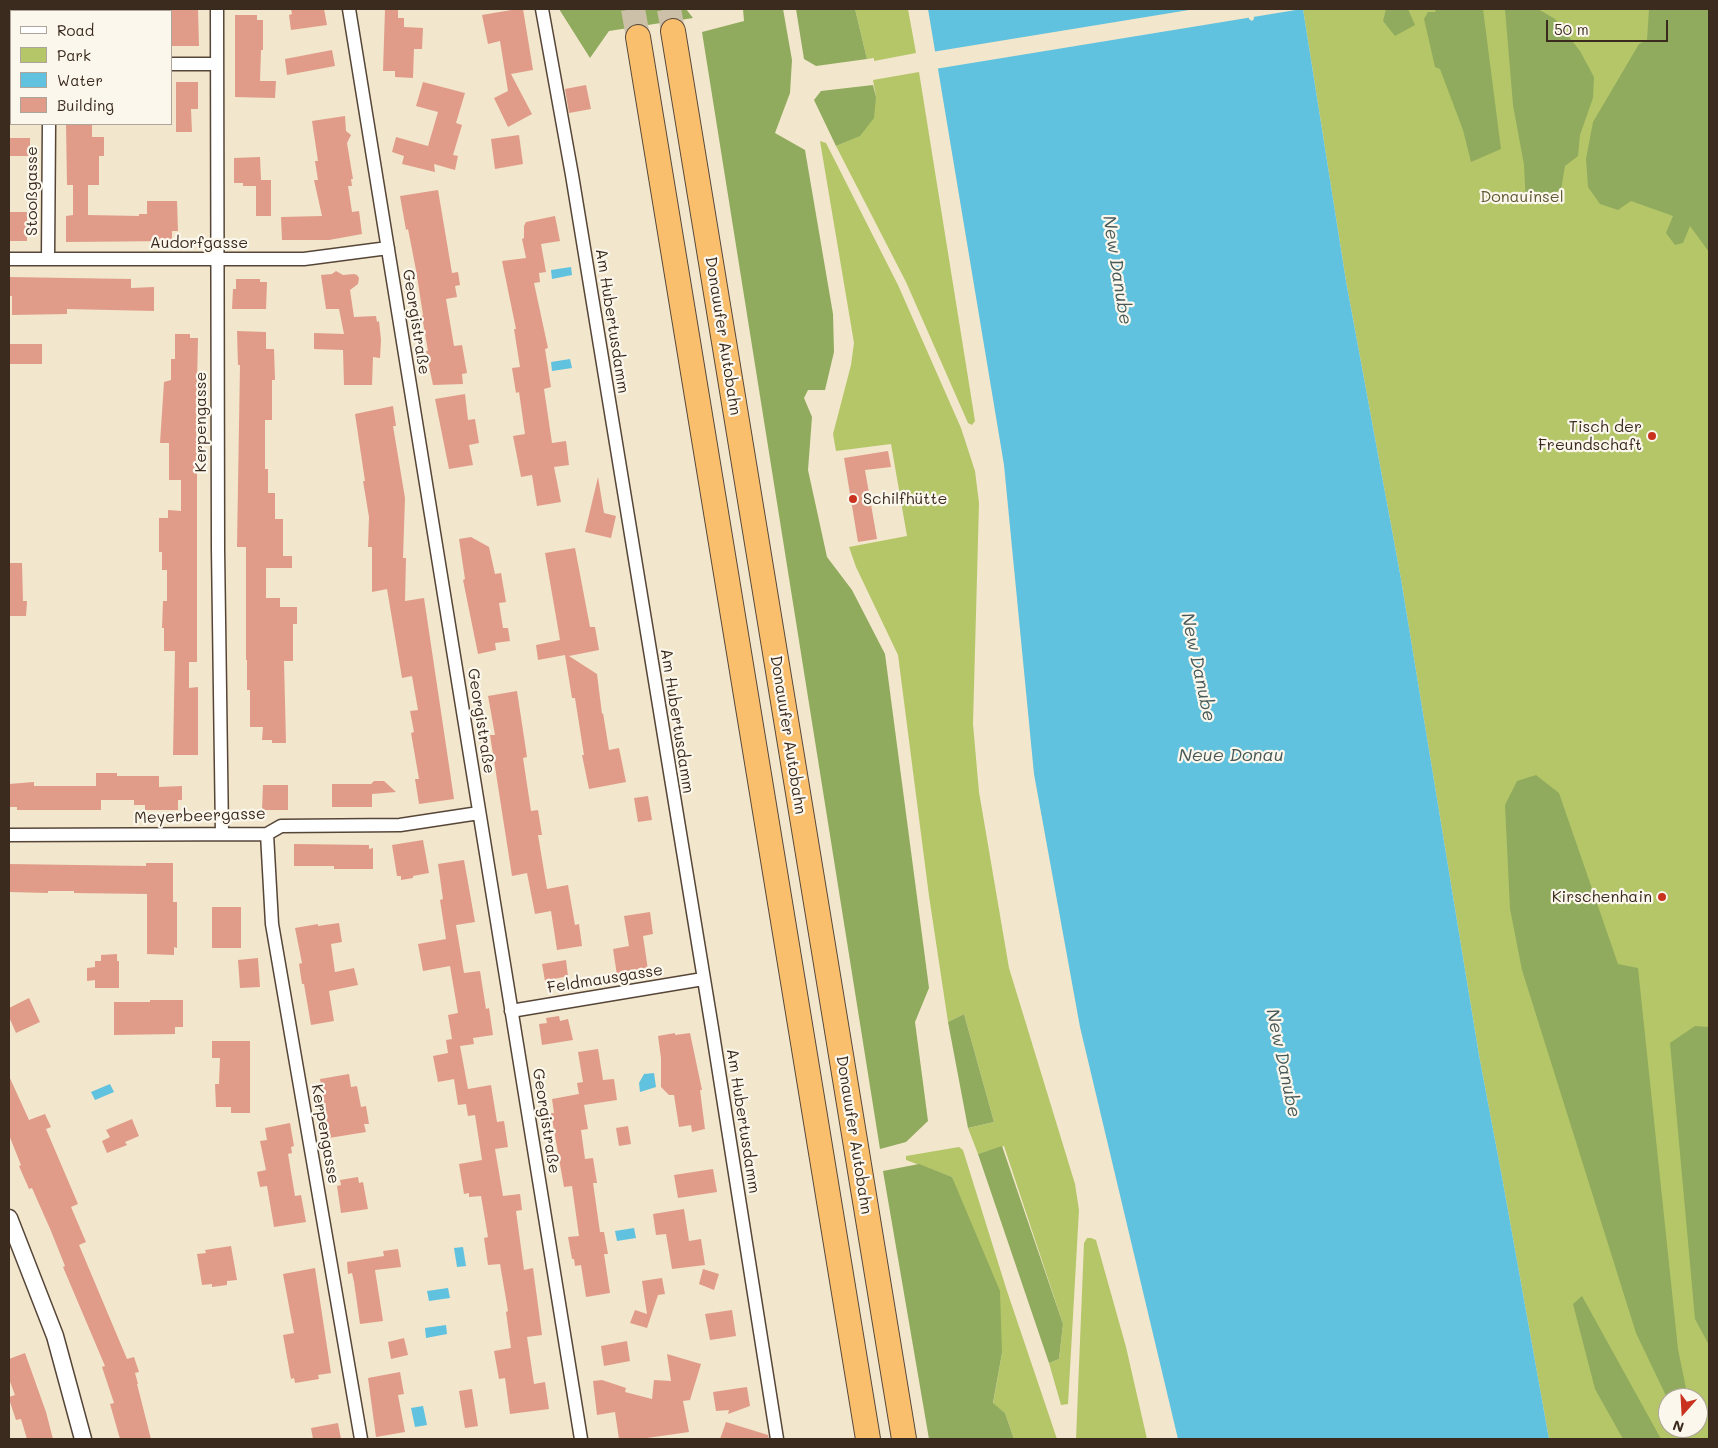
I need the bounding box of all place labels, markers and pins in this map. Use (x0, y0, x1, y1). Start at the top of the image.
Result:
place label: Tisch der Freundschaft (1538, 417, 1642, 455)
marker: Tisch der Freundschaft (1646, 430, 1658, 442)
place label: Schilfhütte (863, 489, 947, 509)
marker: Schilfhütte (847, 493, 859, 505)
place label: Kirschenhain (1552, 887, 1652, 907)
marker: Kirschenhain (1656, 891, 1668, 903)

